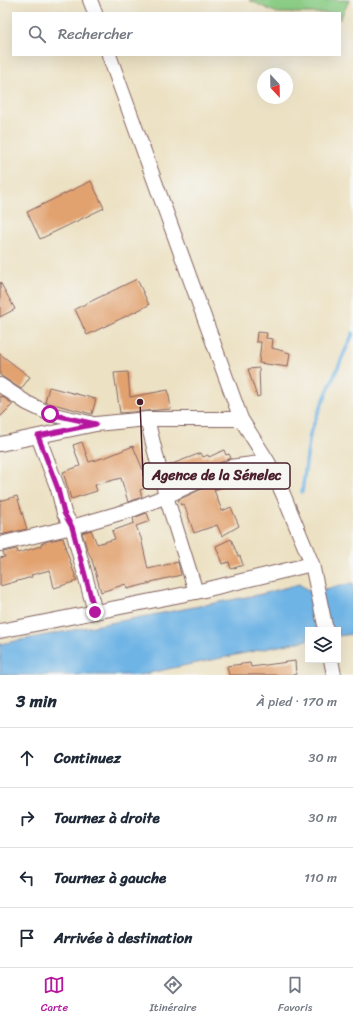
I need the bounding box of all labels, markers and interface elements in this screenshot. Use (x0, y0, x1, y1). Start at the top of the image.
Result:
search box (12, 12, 341, 56)
text: Rechercher (58, 21, 133, 47)
icon: search (26, 23, 48, 45)
north arrow (257, 68, 293, 104)
route start (41, 405, 59, 423)
callout: Agence de la Sénelec (143, 463, 290, 489)
text: Agence de la Sénelec (151, 463, 282, 488)
route end (86, 603, 104, 621)
map controls (305, 627, 341, 663)
button: layers (305, 627, 341, 663)
text: 3 min (16, 686, 57, 716)
text: À pied · 170 m (256, 690, 337, 713)
text: Continuez (54, 745, 121, 771)
text: 30 m (308, 746, 337, 769)
icon: ahead (16, 747, 38, 769)
text: Tournez à droite (54, 805, 160, 831)
text: 30 m (308, 806, 337, 829)
icon: right (16, 807, 38, 829)
text: Tournez à gauche (54, 865, 166, 891)
text: 110 m (304, 866, 337, 889)
icon: left (16, 867, 38, 889)
text: Arrivée à destination (54, 925, 192, 951)
icon: arrive (16, 927, 38, 949)
tab: Carte (41, 974, 68, 1017)
tab: Itinéraire (150, 974, 197, 1017)
tab: Favoris (278, 974, 312, 1017)

